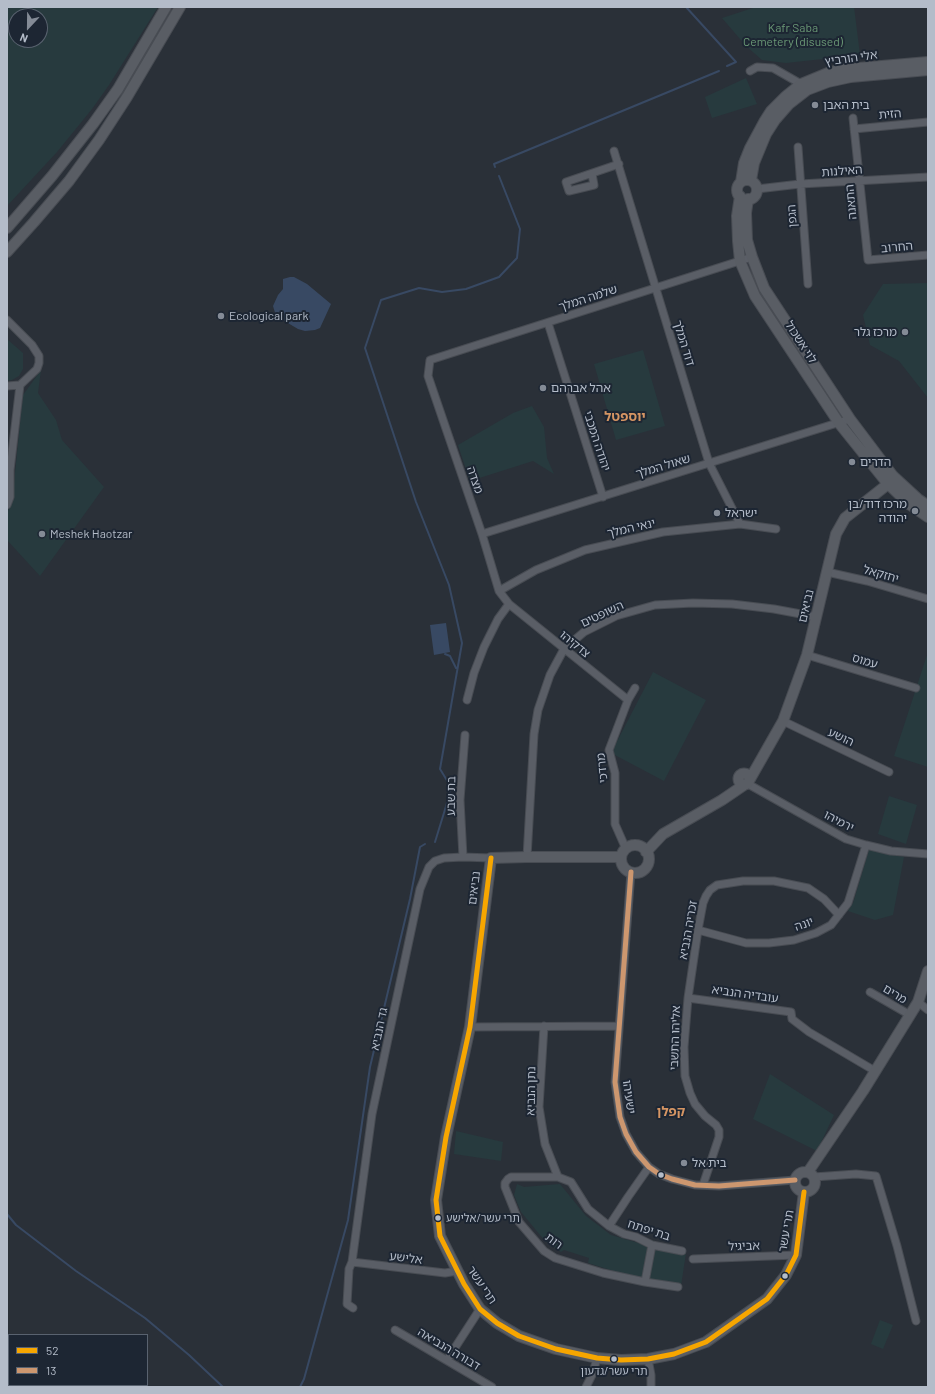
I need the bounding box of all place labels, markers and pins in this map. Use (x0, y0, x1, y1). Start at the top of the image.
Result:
place label: בית האבן (823, 98, 870, 112)
marker: בית האבן (810, 100, 820, 110)
place label: Ecological park (229, 309, 308, 323)
marker: Ecological park (216, 311, 226, 321)
place label: מרכז גלר (854, 325, 897, 339)
marker: מרכז גלר (900, 327, 910, 337)
place label: אהל אברהם (551, 381, 611, 395)
marker: אהל אברהם (538, 383, 548, 393)
place label: הדרים (860, 455, 891, 469)
marker: הדרים (847, 457, 857, 467)
place label: מרכז דוד/בן יהודה (848, 497, 907, 525)
place label: ישראל (725, 506, 757, 520)
marker: מרכז דוד/בן יהודה (910, 506, 920, 516)
marker: ישראל (712, 508, 722, 518)
place label: Meshek Haotzar (50, 527, 132, 541)
marker: Meshek Haotzar (37, 529, 47, 539)
place label: בית אל (692, 1156, 727, 1170)
marker: בית אל (679, 1158, 689, 1168)
unlabelled marker (656, 1170, 666, 1180)
place label: תרי עשר/אלישע (446, 1211, 520, 1225)
marker: תרי עשר/אלישע (433, 1213, 443, 1223)
unlabelled marker (780, 1271, 790, 1281)
marker: תרי עשר/גדעון (609, 1354, 619, 1364)
place label: תרי עשר/גדעון (581, 1364, 647, 1378)

